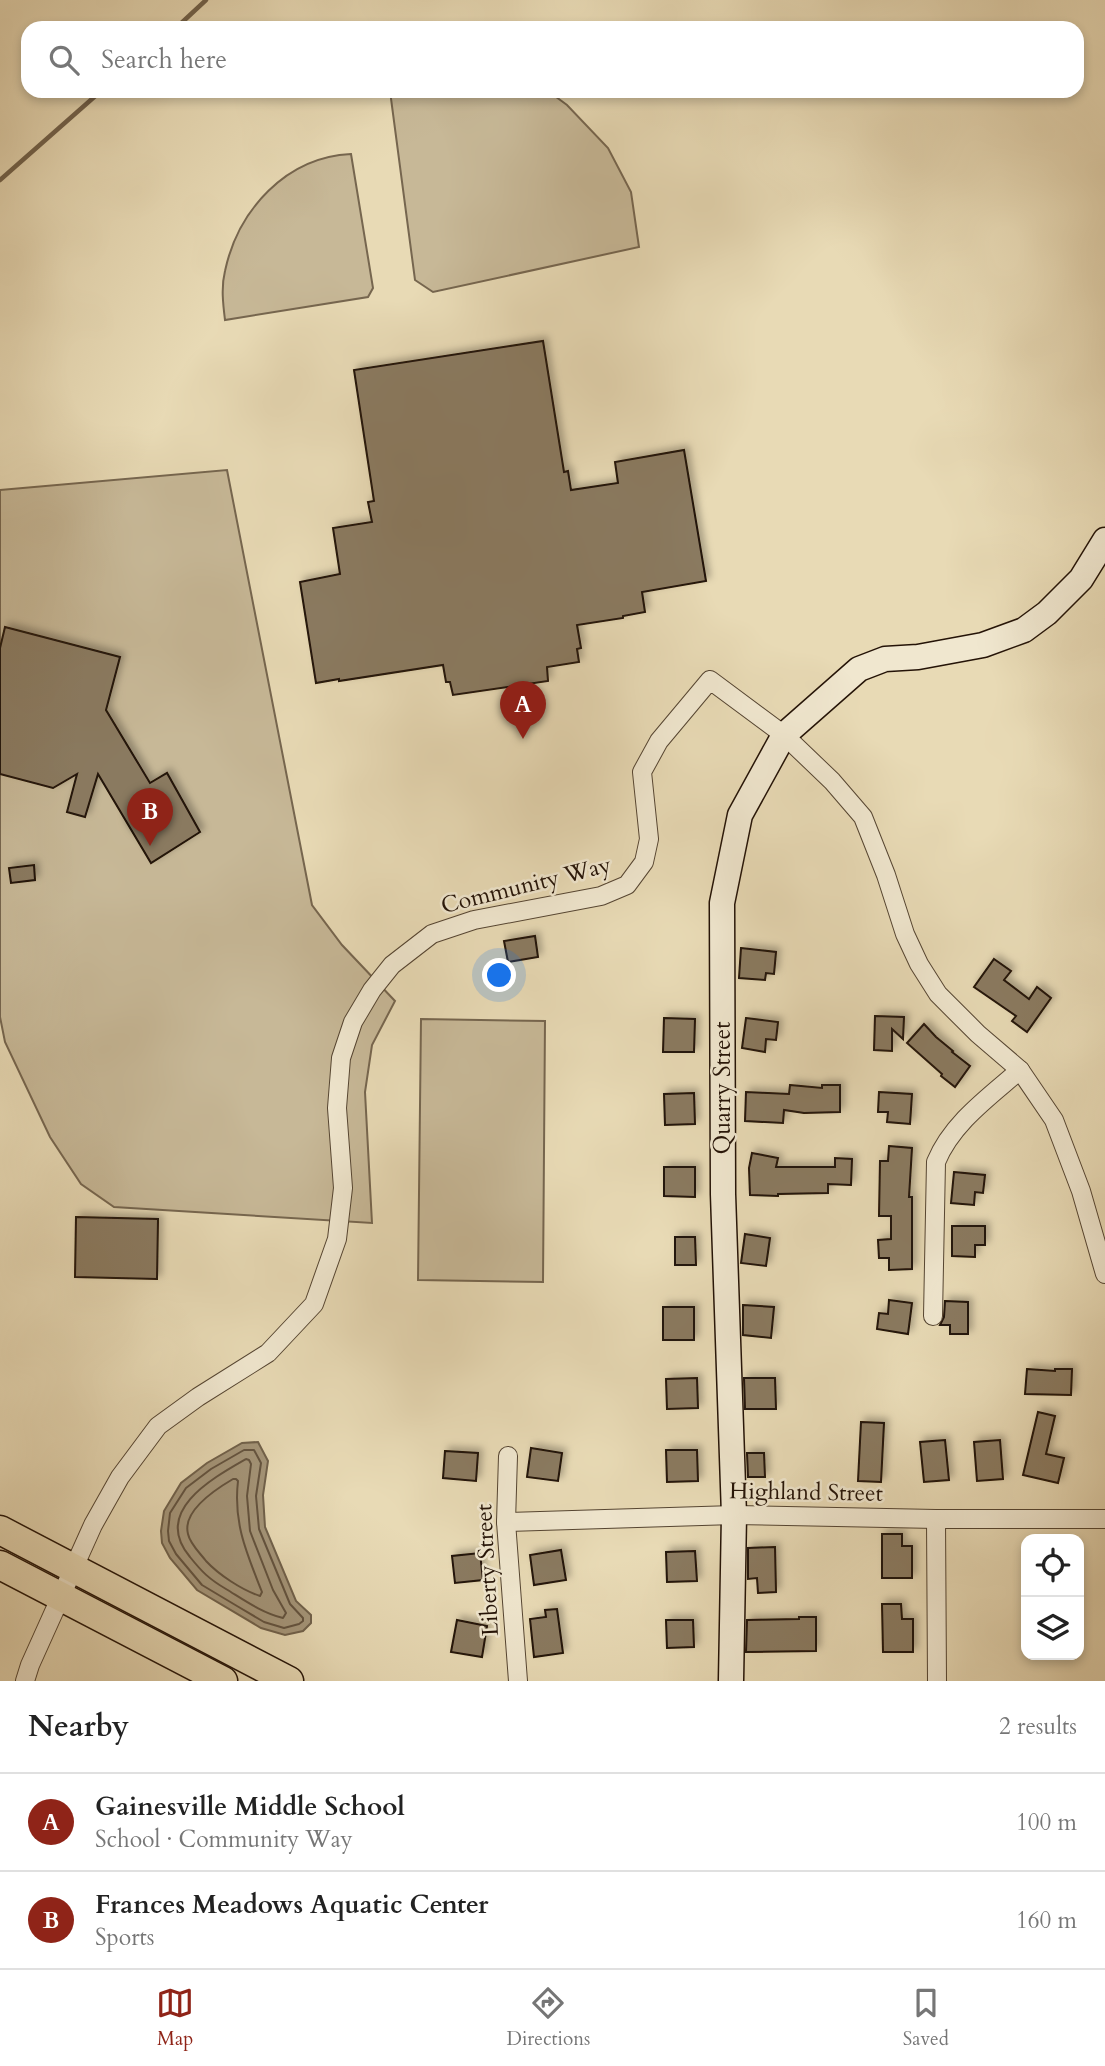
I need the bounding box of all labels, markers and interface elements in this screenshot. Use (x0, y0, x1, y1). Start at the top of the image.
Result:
search box (21, 21, 1084, 98)
icon: search (45, 41, 83, 79)
text: Search here (101, 42, 227, 77)
pin: A (500, 681, 546, 739)
pin: B (127, 788, 173, 846)
street label: Community Way (438, 849, 614, 921)
your location (482, 958, 516, 992)
street label: Quarry Street (707, 1022, 738, 1154)
street label: Highland Street (729, 1475, 883, 1509)
street label: Liberty Street (468, 1503, 506, 1637)
map controls (1021, 1534, 1084, 1660)
button: locate (1021, 1534, 1084, 1597)
button: layers (1021, 1597, 1084, 1660)
text: Nearby (28, 1706, 129, 1747)
text: 2 results (999, 1711, 1077, 1742)
text: Gainesville Middle School (95, 1789, 405, 1824)
text: A (42, 1807, 60, 1838)
text: 100 m (1016, 1807, 1077, 1838)
text: School · Community Way (95, 1824, 353, 1855)
text: Frances Meadows Aquatic Center (95, 1887, 488, 1922)
text: B (43, 1905, 59, 1936)
text: 160 m (1016, 1905, 1077, 1936)
text: Sports (95, 1922, 155, 1953)
tab: Map (156, 1984, 194, 2052)
tab: Directions (507, 1984, 590, 2052)
tab: Saved (903, 1984, 949, 2052)

